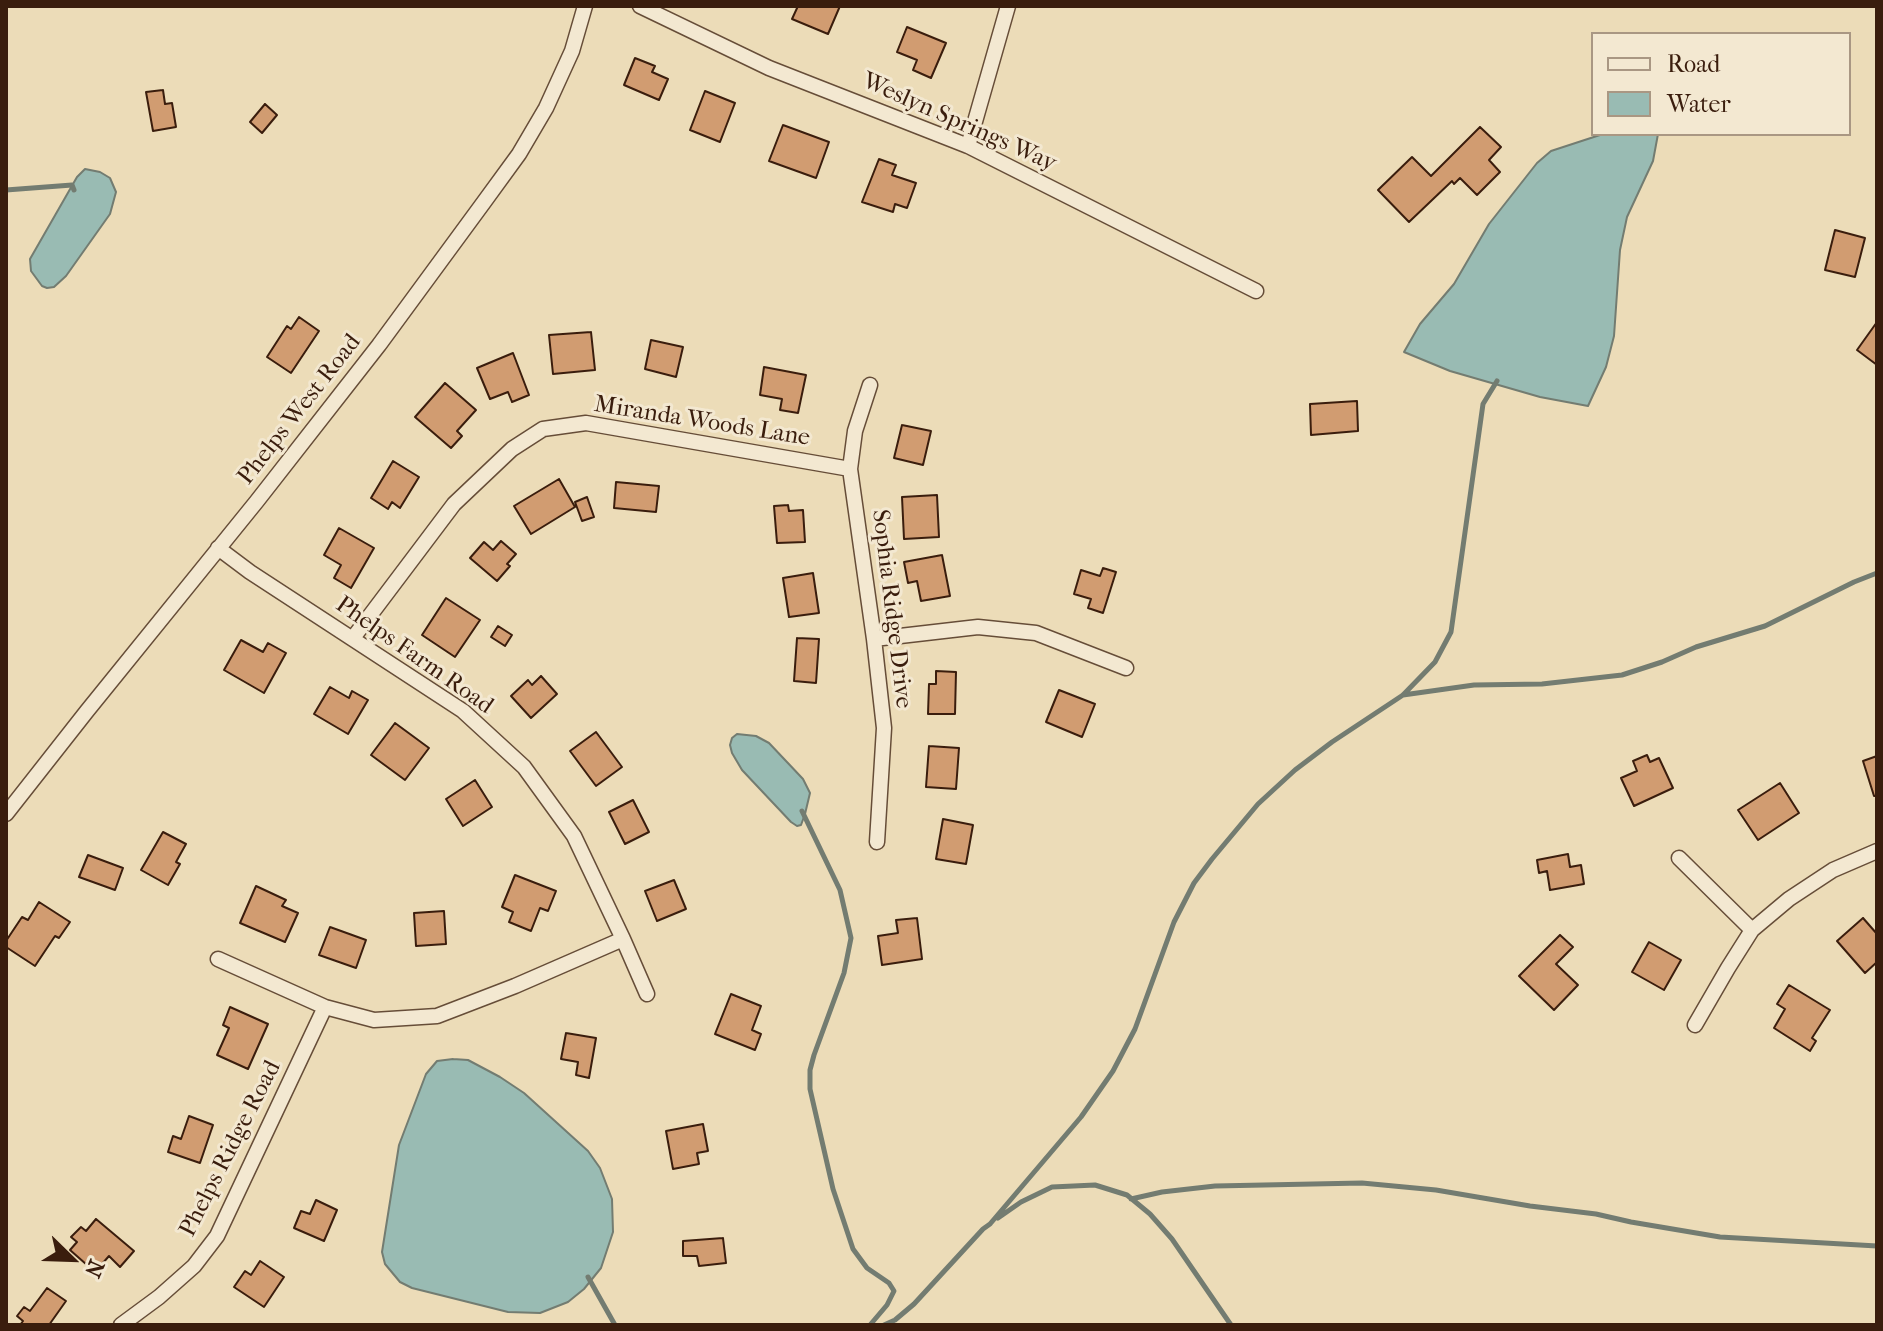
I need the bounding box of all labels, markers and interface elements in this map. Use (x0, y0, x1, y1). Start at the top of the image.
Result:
legend (1591, 32, 1851, 136)
text: Road (1667, 50, 1720, 78)
street label: Weslyn Springs Way (858, 67, 1060, 179)
text: Water (1667, 90, 1731, 118)
street label: Phelps West Road (232, 329, 368, 491)
street label: Miranda Woods Lane (592, 391, 812, 453)
street label: Sophia Ridge Drive (865, 508, 917, 710)
street label: Phelps Farm Road (330, 591, 498, 721)
street label: Phelps Ridge Road (174, 1056, 288, 1242)
north arrow (32, 1219, 112, 1299)
text: N (79, 1256, 109, 1281)

